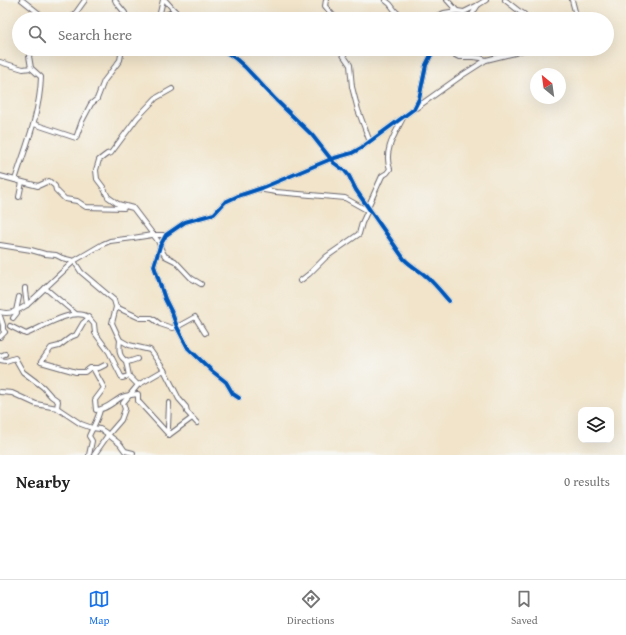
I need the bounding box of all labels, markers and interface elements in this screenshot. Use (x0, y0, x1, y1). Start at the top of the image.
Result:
search box (12, 12, 614, 56)
icon: search (26, 23, 48, 45)
text: Search here (58, 24, 132, 45)
north arrow (530, 68, 566, 104)
map controls (578, 407, 614, 443)
button: layers (578, 407, 614, 443)
text: Nearby (16, 469, 70, 494)
text: 0 results (564, 472, 610, 491)
tab: Map (88, 588, 110, 628)
tab: Directions (287, 588, 334, 628)
tab: Saved (511, 588, 538, 628)

